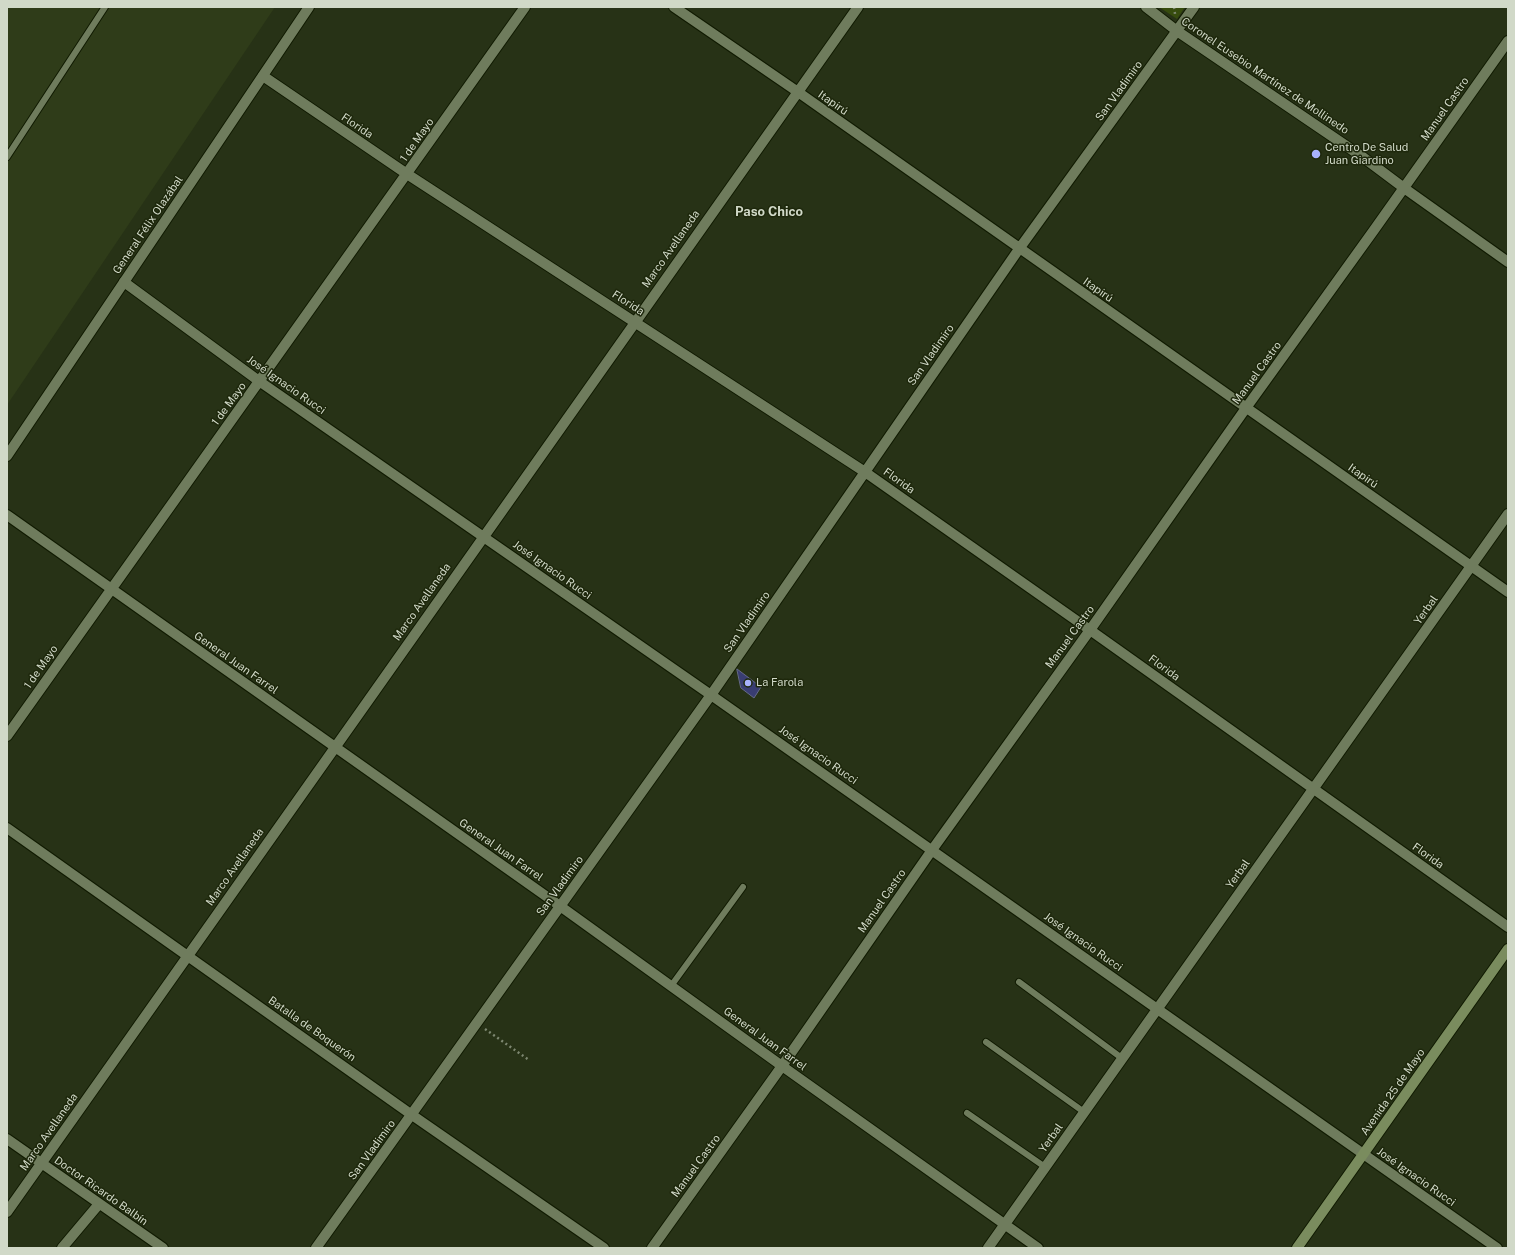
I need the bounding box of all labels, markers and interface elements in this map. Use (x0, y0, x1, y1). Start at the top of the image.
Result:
street label: Coronel Eusebio Martínez de Mollinedo (1179, 15, 1351, 137)
street label: San Vladimiro (1093, 58, 1145, 124)
street label: Manuel Castro (1418, 75, 1472, 143)
street label: Itapirú (816, 88, 850, 118)
street label: Florida (339, 111, 375, 141)
street label: 1 de Mayo (397, 116, 437, 164)
place label: Centro De Salud Juan Giardino (1325, 141, 1408, 167)
marker: Centro De Salud Juan Giardino (1310, 148, 1322, 160)
street label: General Félix Olazábal (110, 174, 186, 276)
district label: Paso Chico (735, 204, 803, 220)
street label: Marco Avellaneda (639, 208, 703, 290)
street label: Itapirú (1081, 275, 1115, 305)
street label: Florida (610, 288, 646, 318)
street label: San Vladimiro (905, 322, 957, 388)
street label: Manuel Castro (1230, 339, 1284, 407)
street label: José Ignacio Rucci (244, 353, 328, 417)
street label: 1 de Mayo (209, 380, 249, 428)
street label: Itapirú (1346, 461, 1380, 491)
street label: Florida (881, 465, 917, 497)
street label: José Ignacio Rucci (510, 538, 594, 602)
street label: Marco Avellaneda (390, 561, 454, 643)
street label: San Vladimiro (721, 589, 773, 655)
street label: Yerbal (1411, 593, 1441, 627)
street label: Manuel Castro (1043, 603, 1097, 671)
street label: General Juan Farrel (191, 629, 281, 697)
street label: 1 de Mayo (21, 643, 61, 691)
street label: Florida (1146, 652, 1182, 684)
place label: La Farola (756, 676, 803, 690)
marker: La Farola (743, 678, 753, 688)
street label: José Ignacio Rucci (776, 723, 860, 787)
street label: General Juan Farrel (456, 816, 546, 884)
street label: Marco Avellaneda (203, 826, 267, 908)
street label: Florida (1410, 840, 1446, 872)
street label: San Vladimiro (534, 853, 586, 919)
street label: Yerbal (1223, 857, 1253, 891)
street label: Manuel Castro (855, 867, 909, 935)
street label: José Ignacio Rucci (1041, 910, 1125, 974)
street label: Batalla de Boquerón (266, 994, 358, 1064)
street label: General Juan Farrel (721, 1004, 809, 1074)
street label: Avenida 25 de Mayo (1358, 1046, 1428, 1138)
street label: Marco Avellaneda (17, 1091, 81, 1173)
street label: San Vladimiro (346, 1117, 398, 1183)
street label: Yerbal (1036, 1121, 1066, 1155)
street label: Manuel Castro (669, 1132, 723, 1200)
street label: José Ignacio Rucci (1374, 1145, 1458, 1209)
street label: Doctor Ricardo Balbín (52, 1154, 150, 1228)

